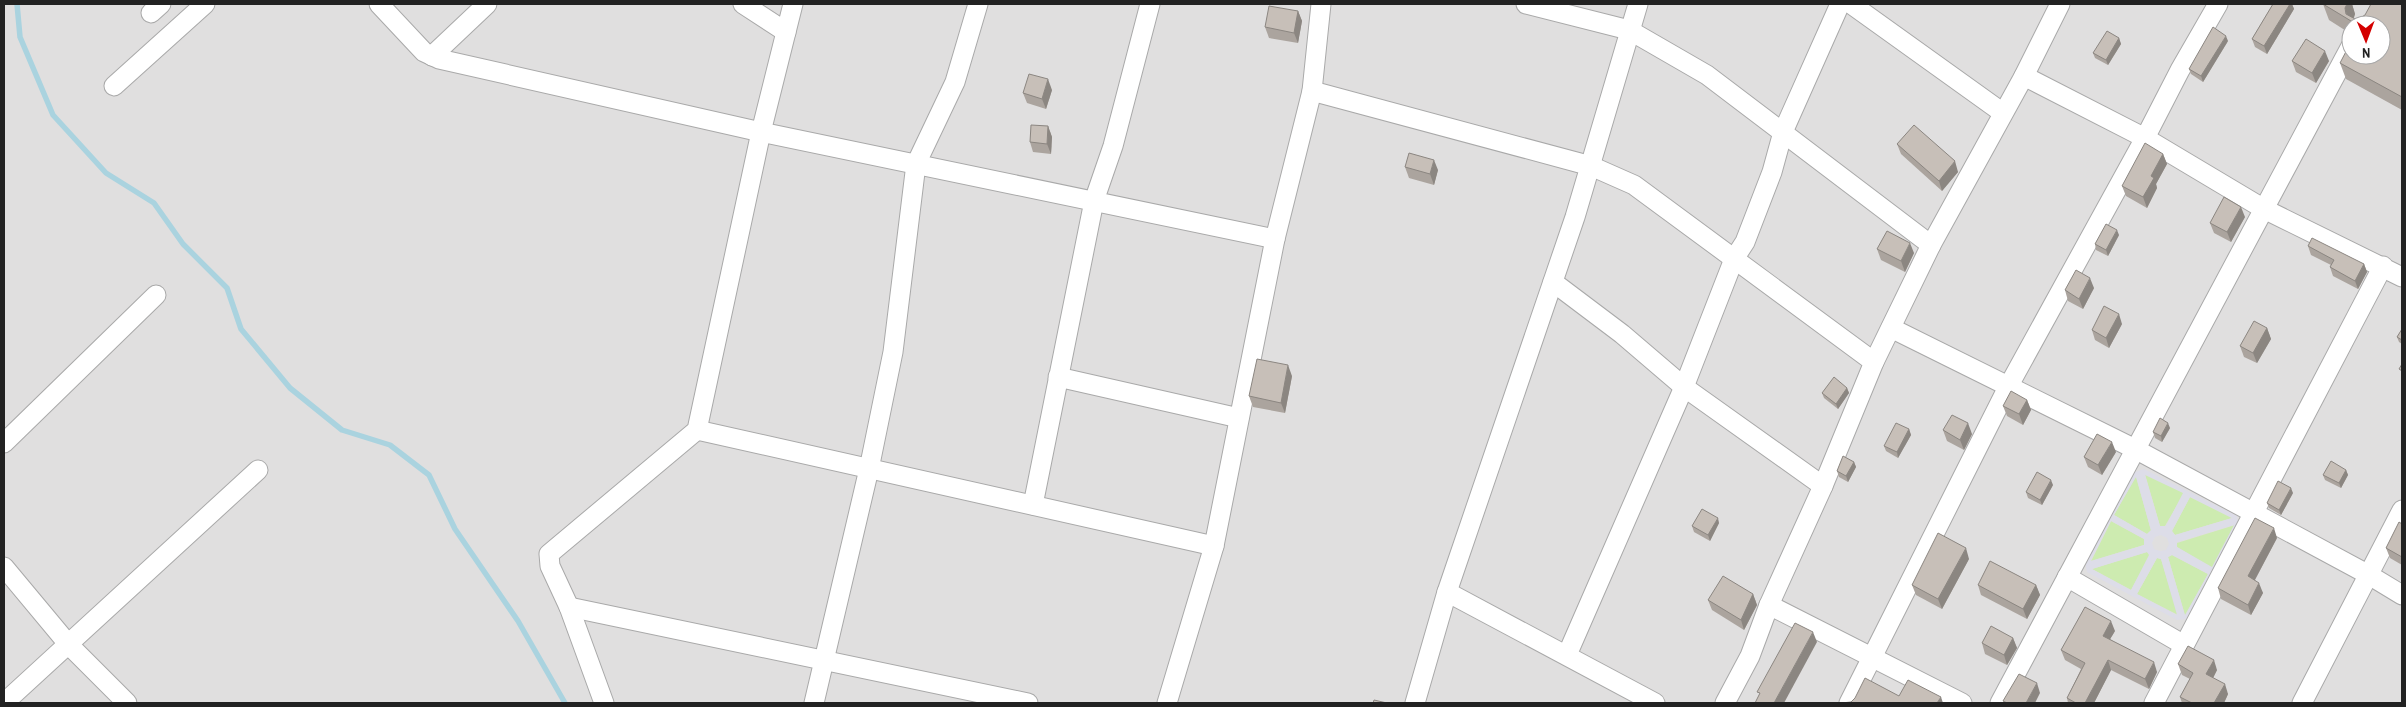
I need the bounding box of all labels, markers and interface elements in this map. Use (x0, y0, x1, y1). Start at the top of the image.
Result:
north arrow (2341, 15, 2391, 65)
text: N (2362, 44, 2371, 62)

